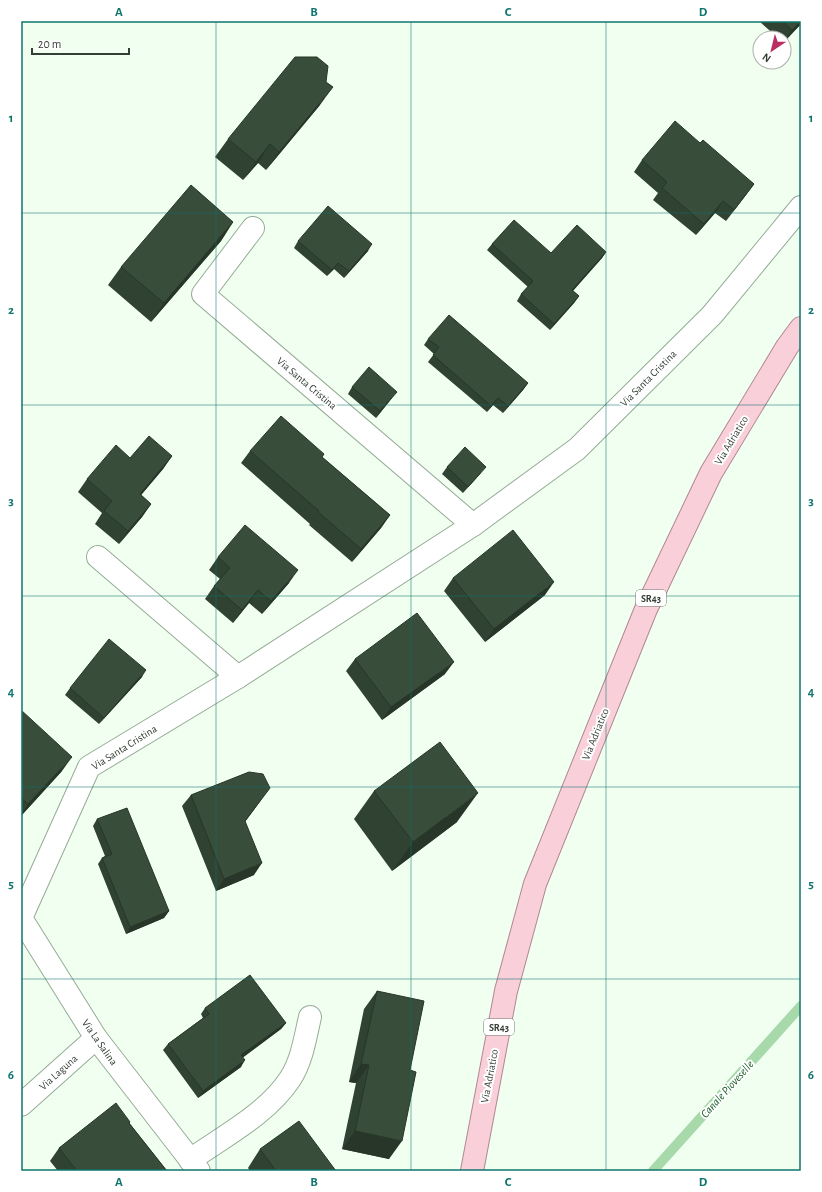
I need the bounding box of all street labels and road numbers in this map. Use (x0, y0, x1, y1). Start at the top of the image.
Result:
street label: Via Santa Cristina (618, 348, 679, 409)
street label: Via Santa Cristina (275, 355, 339, 412)
street label: Via Adriatico (713, 414, 750, 467)
road number: SR43 (636, 590, 666, 606)
street label: Via Adriatico (580, 707, 611, 762)
street label: Via Santa Cristina (90, 723, 159, 772)
street label: Via La Salina (80, 1017, 119, 1067)
road number: SR43 (484, 1019, 514, 1035)
street label: Via Adriatico (479, 1048, 500, 1104)
street label: Via Laguna (37, 1053, 79, 1092)

